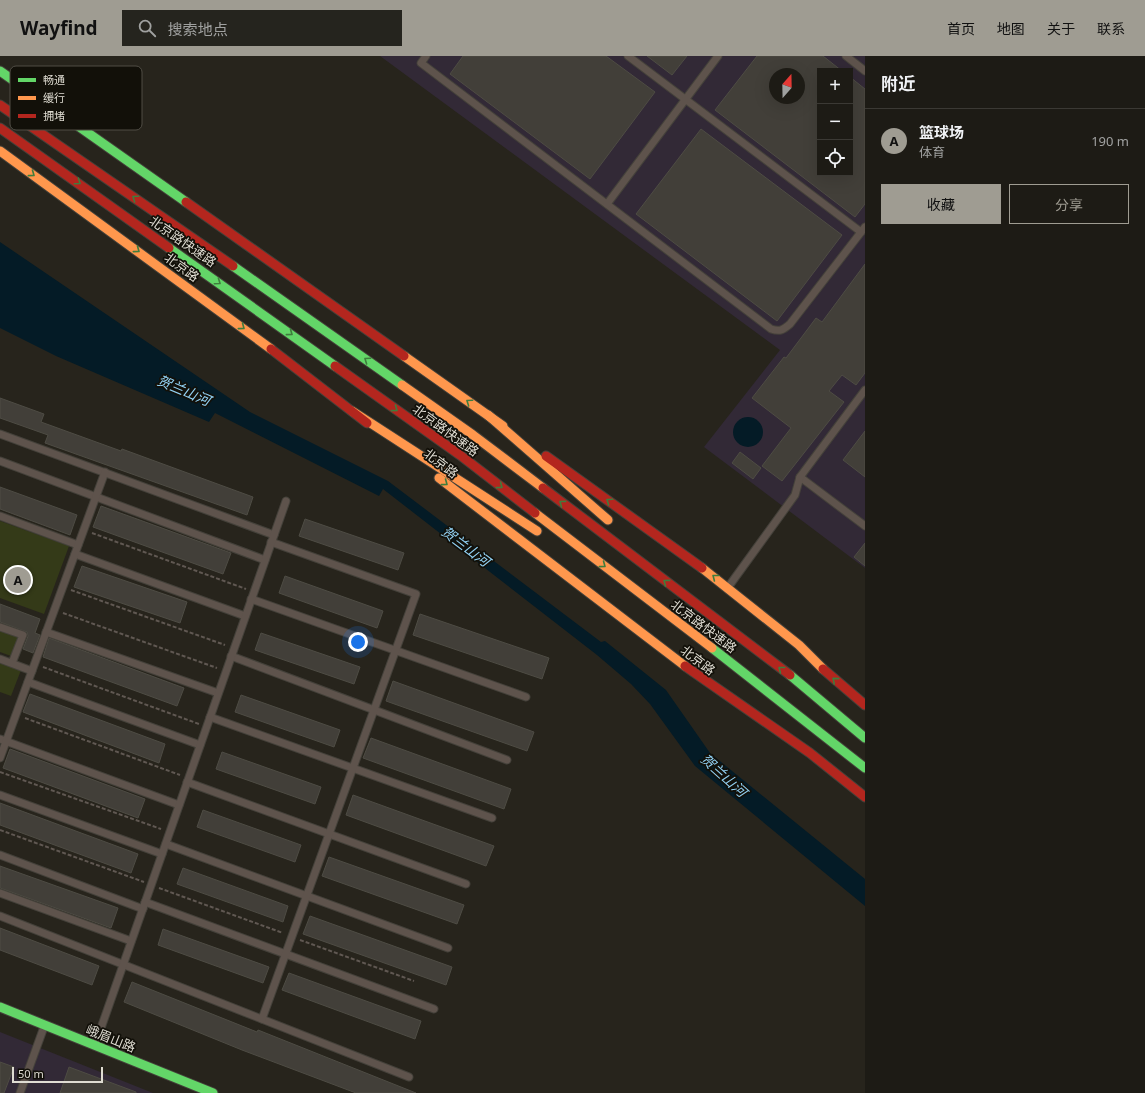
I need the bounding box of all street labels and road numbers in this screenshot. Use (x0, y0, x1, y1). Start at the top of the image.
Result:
street label: 北京路快速路 (147, 212, 219, 270)
street label: 北京路 (162, 249, 202, 285)
street label: 北京路快速路 (409, 400, 483, 460)
street label: 北京路 (420, 444, 462, 482)
street label: 北京路快速路 (667, 595, 741, 657)
street label: 北京路 (677, 641, 719, 679)
street label: 峨眉山路 (84, 1020, 138, 1056)

